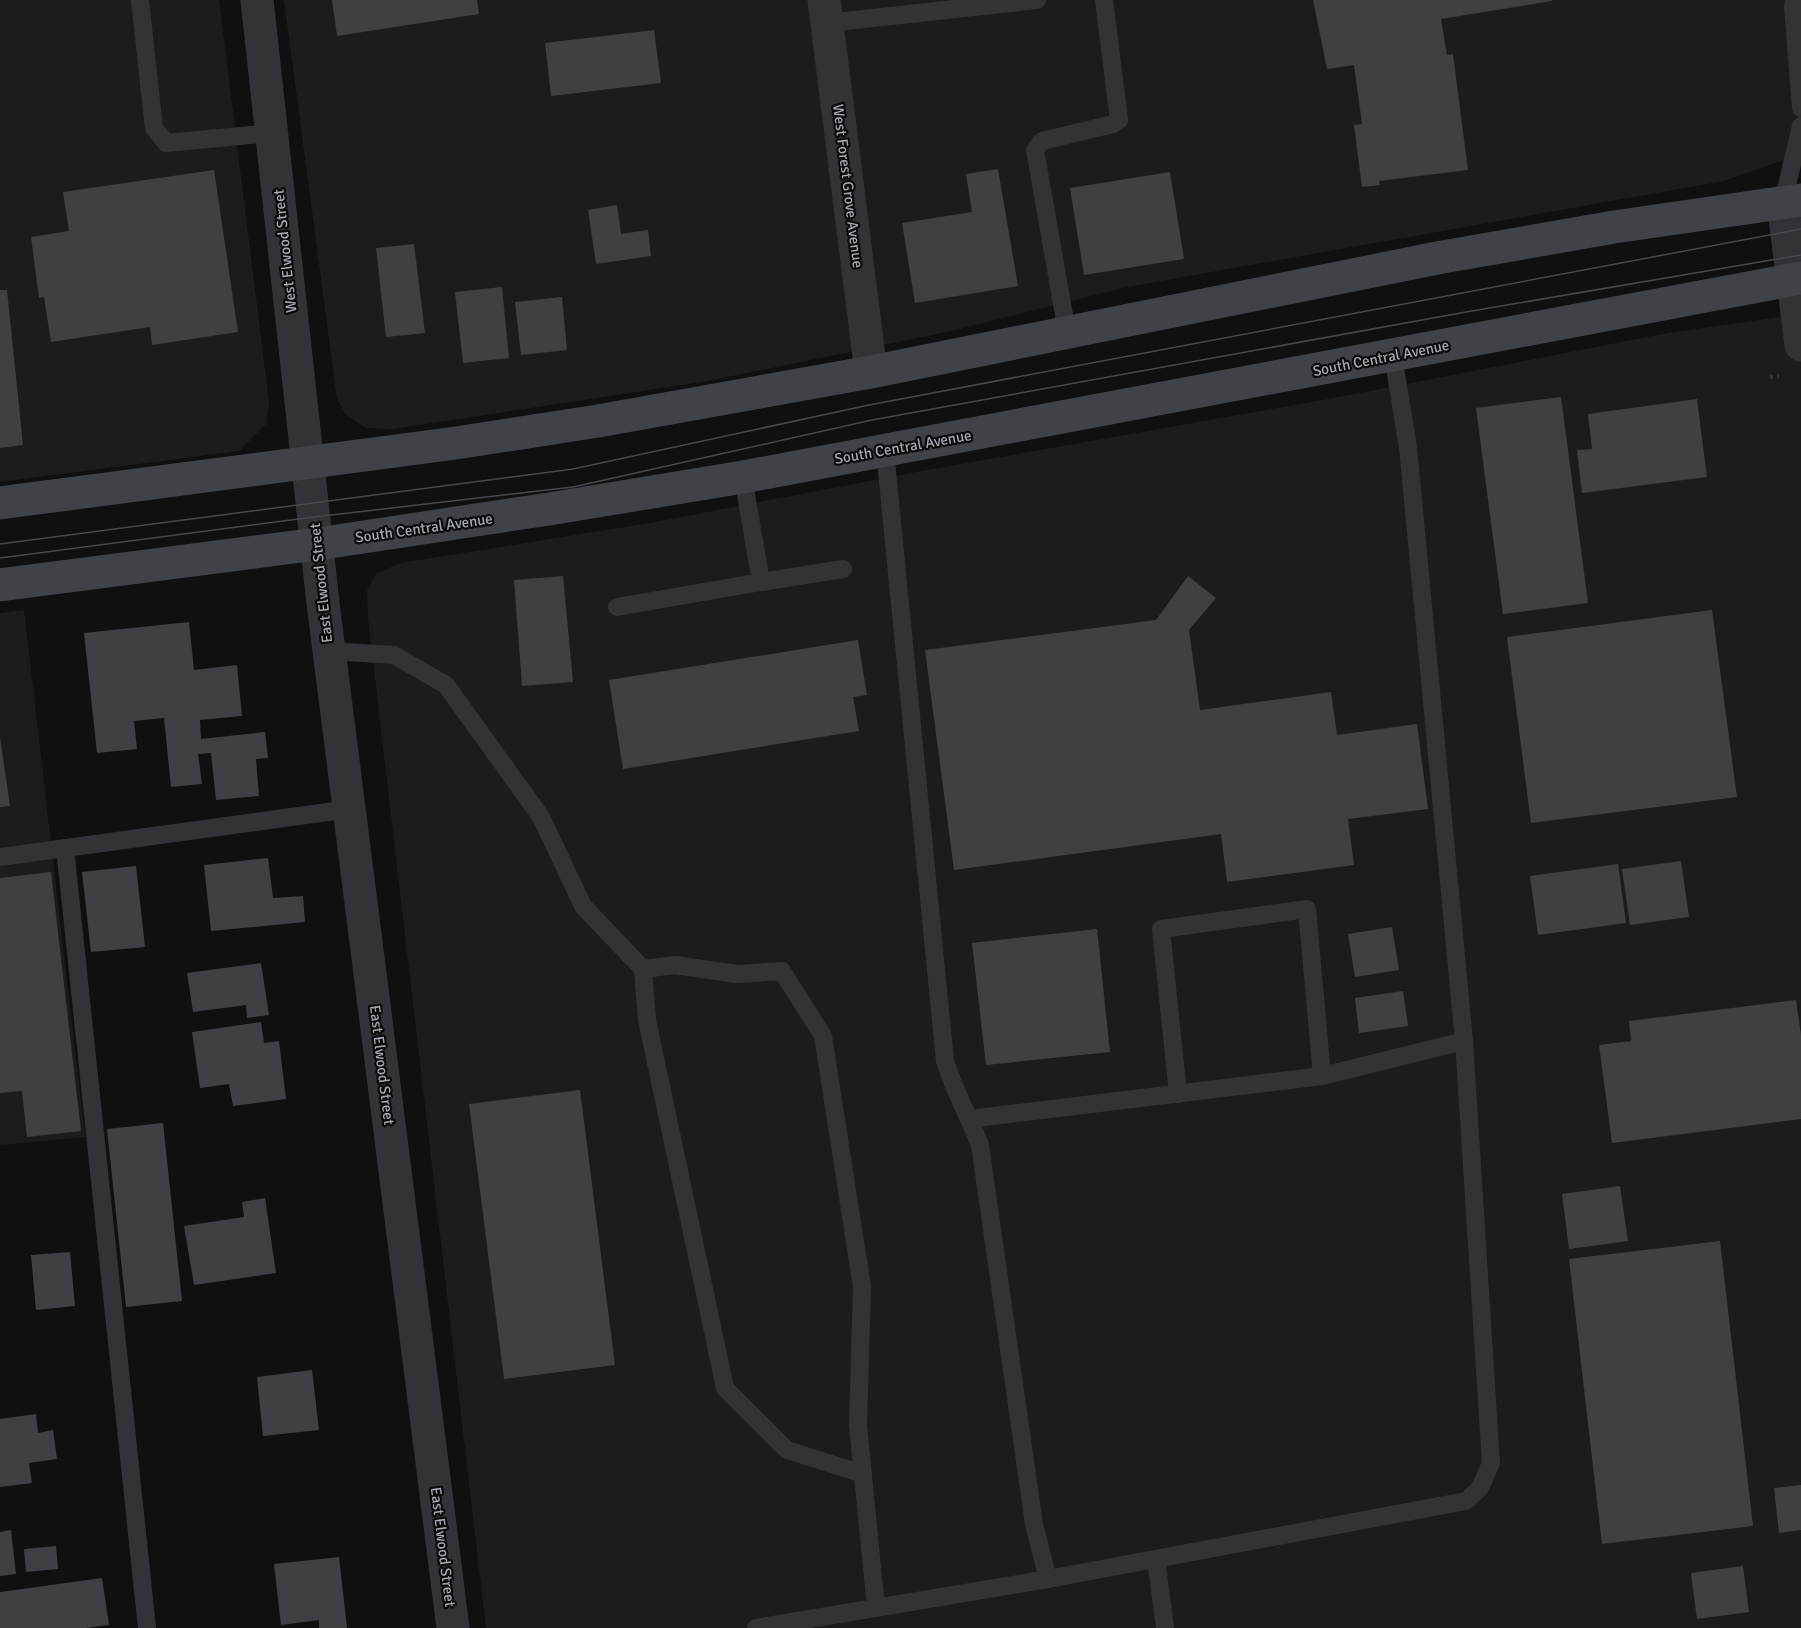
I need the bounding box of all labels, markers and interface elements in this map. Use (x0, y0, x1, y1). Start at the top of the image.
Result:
street label: West Forest Grove Avenue (829, 103, 867, 269)
street label: West Elwood Street (270, 188, 300, 314)
street label: South Central Avenue (1311, 336, 1451, 380)
street label: South Central Avenue (833, 426, 973, 468)
street label: South Central Avenue (354, 509, 494, 547)
street label: East Elwood Street (306, 522, 336, 644)
street label: East Elwood Street (366, 1004, 398, 1126)
street label: East Elwood Street (427, 1486, 459, 1608)

